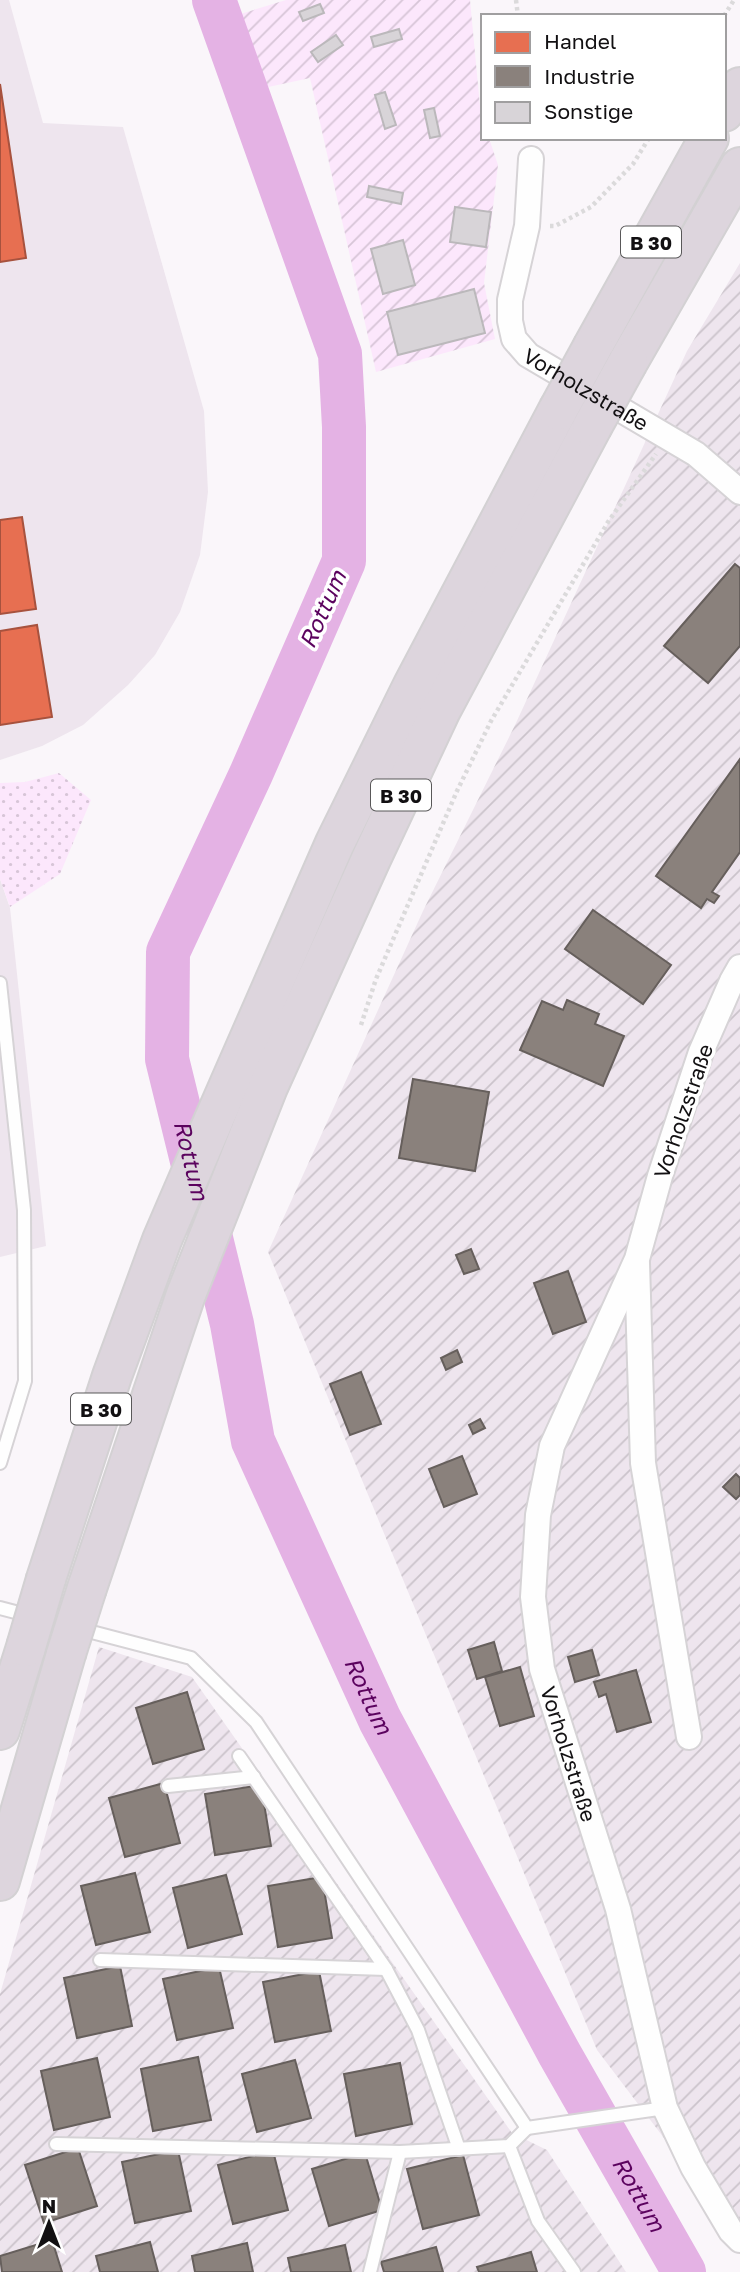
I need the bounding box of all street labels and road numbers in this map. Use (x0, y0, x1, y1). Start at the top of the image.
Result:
road number: B 30 (621, 226, 681, 258)
street label: Vorholzstraße (519, 342, 653, 436)
road number: B 30 (371, 780, 431, 810)
street label: Vorholzstraße (648, 1040, 718, 1182)
road number: B 30 (71, 1394, 131, 1424)
street label: Vorholzstraße (535, 1683, 603, 1825)

